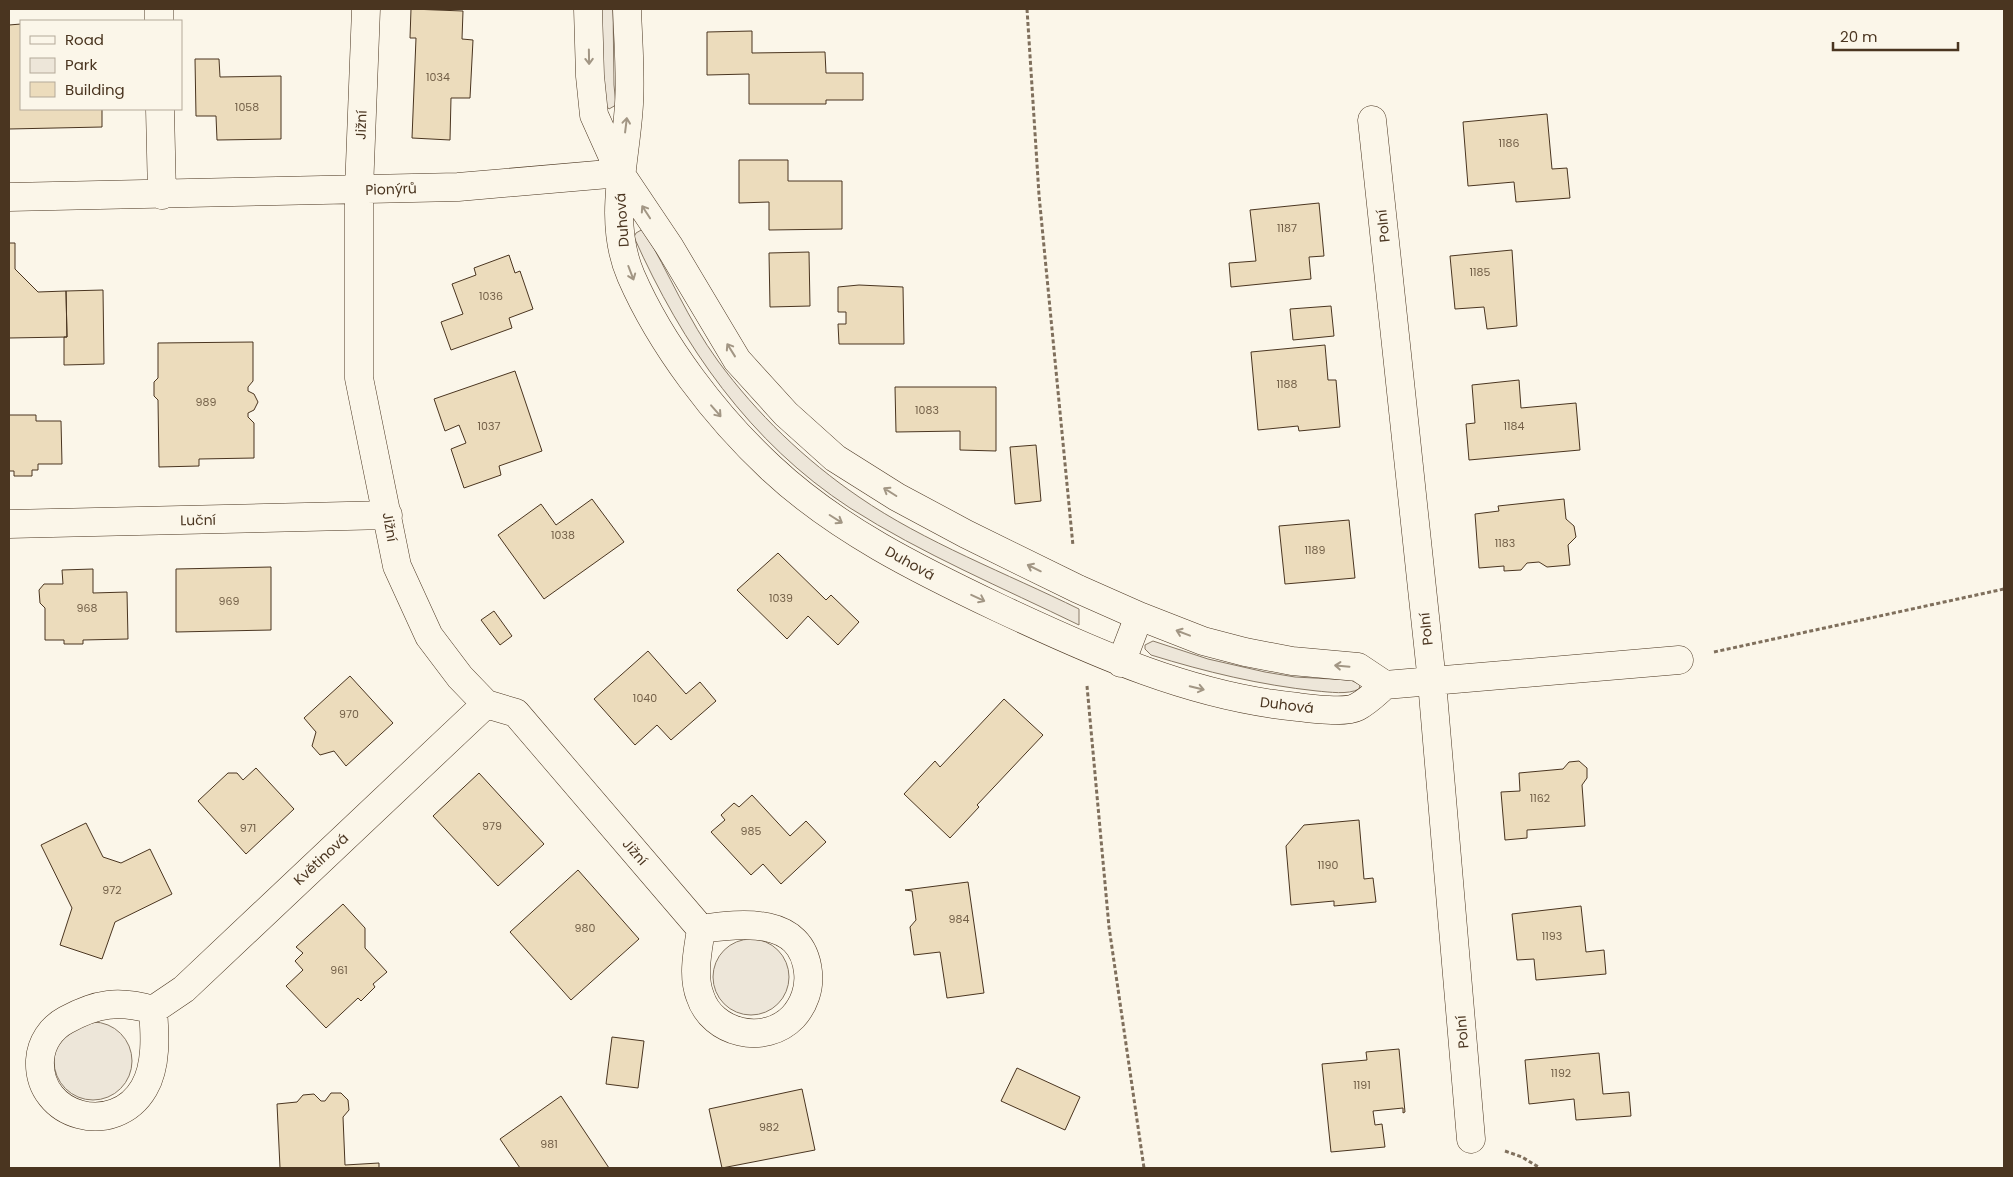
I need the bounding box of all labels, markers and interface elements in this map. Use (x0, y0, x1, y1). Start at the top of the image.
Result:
legend (20, 20, 182, 110)
scale bar (1833, 20, 1958, 52)
text: 20 m (1840, 26, 1878, 47)
text: Road (65, 29, 104, 50)
one-way arrow (584, 49, 594, 65)
text: Park (65, 54, 97, 75)
house number: 1034 (426, 69, 450, 85)
text: Building (65, 79, 125, 100)
house number: 1058 (235, 99, 259, 115)
street label: Jižní (350, 109, 372, 140)
one-way arrow (621, 117, 631, 133)
house number: 1186 (1499, 135, 1519, 151)
street label: Pionýrů (365, 178, 417, 200)
street label: Duhová (610, 192, 634, 248)
one-way arrow (641, 205, 651, 219)
street label: Polní (1371, 208, 1395, 243)
house number: 1187 (1277, 220, 1297, 236)
house number: 1185 (1470, 264, 1491, 280)
one-way arrow (627, 265, 636, 280)
house number: 1036 (479, 288, 503, 304)
one-way arrow (726, 344, 736, 358)
house number: 1188 (1277, 376, 1298, 392)
house number: 989 (196, 394, 216, 410)
house number: 1083 (915, 402, 939, 418)
one-way arrow (710, 404, 722, 417)
house number: 1037 (478, 418, 500, 434)
house number: 1184 (1504, 418, 1525, 434)
one-way arrow (883, 487, 897, 498)
street label: Luční (180, 510, 217, 530)
street label: Jižní (378, 511, 403, 544)
one-way arrow (829, 514, 843, 524)
house number: 1038 (551, 527, 575, 543)
house number: 1183 (1495, 535, 1515, 551)
street label: Duhová (881, 541, 939, 585)
house number: 1189 (1305, 542, 1326, 558)
one-way arrow (1027, 563, 1042, 573)
house number: 1039 (769, 590, 793, 606)
house number: 969 (219, 593, 239, 609)
one-way arrow (970, 594, 985, 603)
house number: 968 (77, 600, 97, 616)
street label: Polní (1414, 611, 1438, 646)
one-way arrow (1176, 628, 1191, 637)
one-way arrow (1334, 661, 1350, 671)
one-way arrow (1189, 684, 1205, 693)
house number: 1040 (633, 690, 657, 706)
street label: Duhová (1259, 692, 1315, 718)
house number: 970 (339, 706, 359, 722)
house number: 1162 (1530, 790, 1550, 806)
house number: 979 (482, 818, 502, 834)
house number: 971 (240, 820, 256, 836)
house number: 985 (741, 823, 761, 839)
street label: Květinová (289, 828, 353, 890)
street label: Jižní (618, 834, 653, 870)
house number: 1190 (1318, 857, 1339, 873)
house number: 972 (102, 882, 122, 898)
house number: 984 (949, 911, 969, 927)
house number: 980 (575, 920, 595, 936)
house number: 1193 (1542, 928, 1562, 944)
house number: 961 (330, 962, 348, 978)
street label: Polní (1451, 1014, 1473, 1049)
house number: 1192 (1551, 1065, 1571, 1081)
house number: 1191 (1353, 1077, 1371, 1093)
house number: 982 (759, 1119, 779, 1135)
house number: 981 (540, 1136, 558, 1152)

